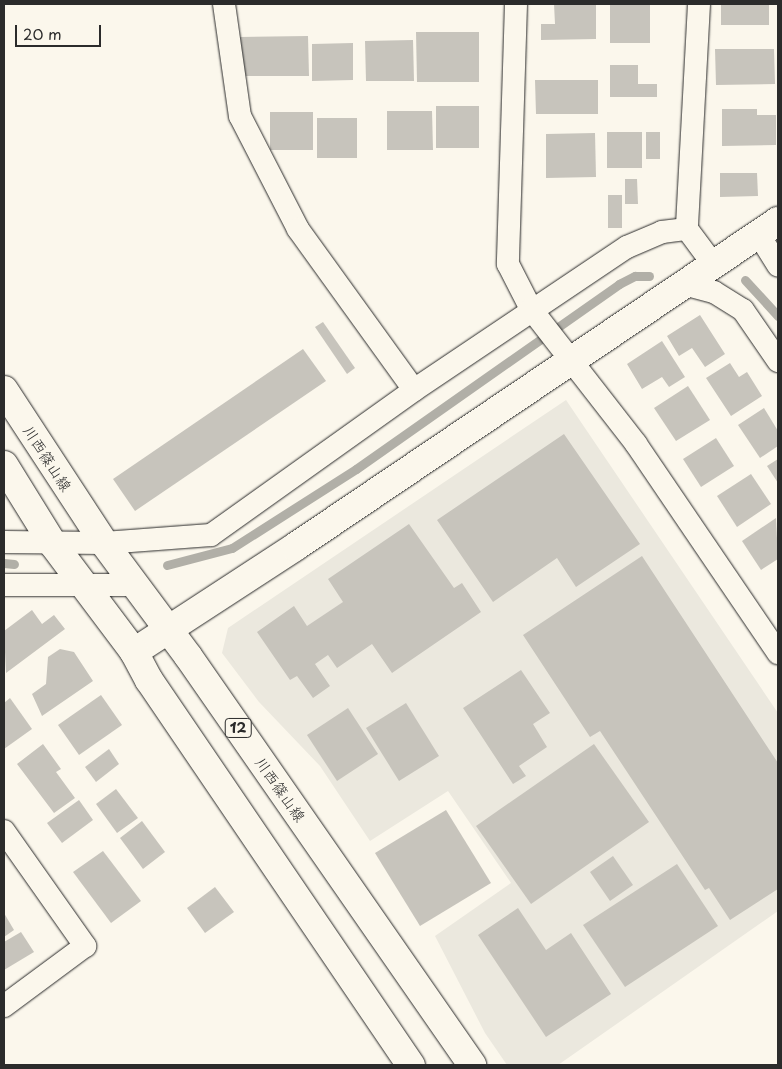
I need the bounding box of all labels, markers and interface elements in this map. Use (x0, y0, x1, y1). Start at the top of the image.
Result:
scale bar (18, 15, 104, 47)
text: 20 m (23, 22, 62, 45)
street label: 川西篠山線 (20, 422, 76, 494)
road number: 12 (224, 716, 252, 740)
street label: 川西篠山線 (252, 753, 310, 825)

